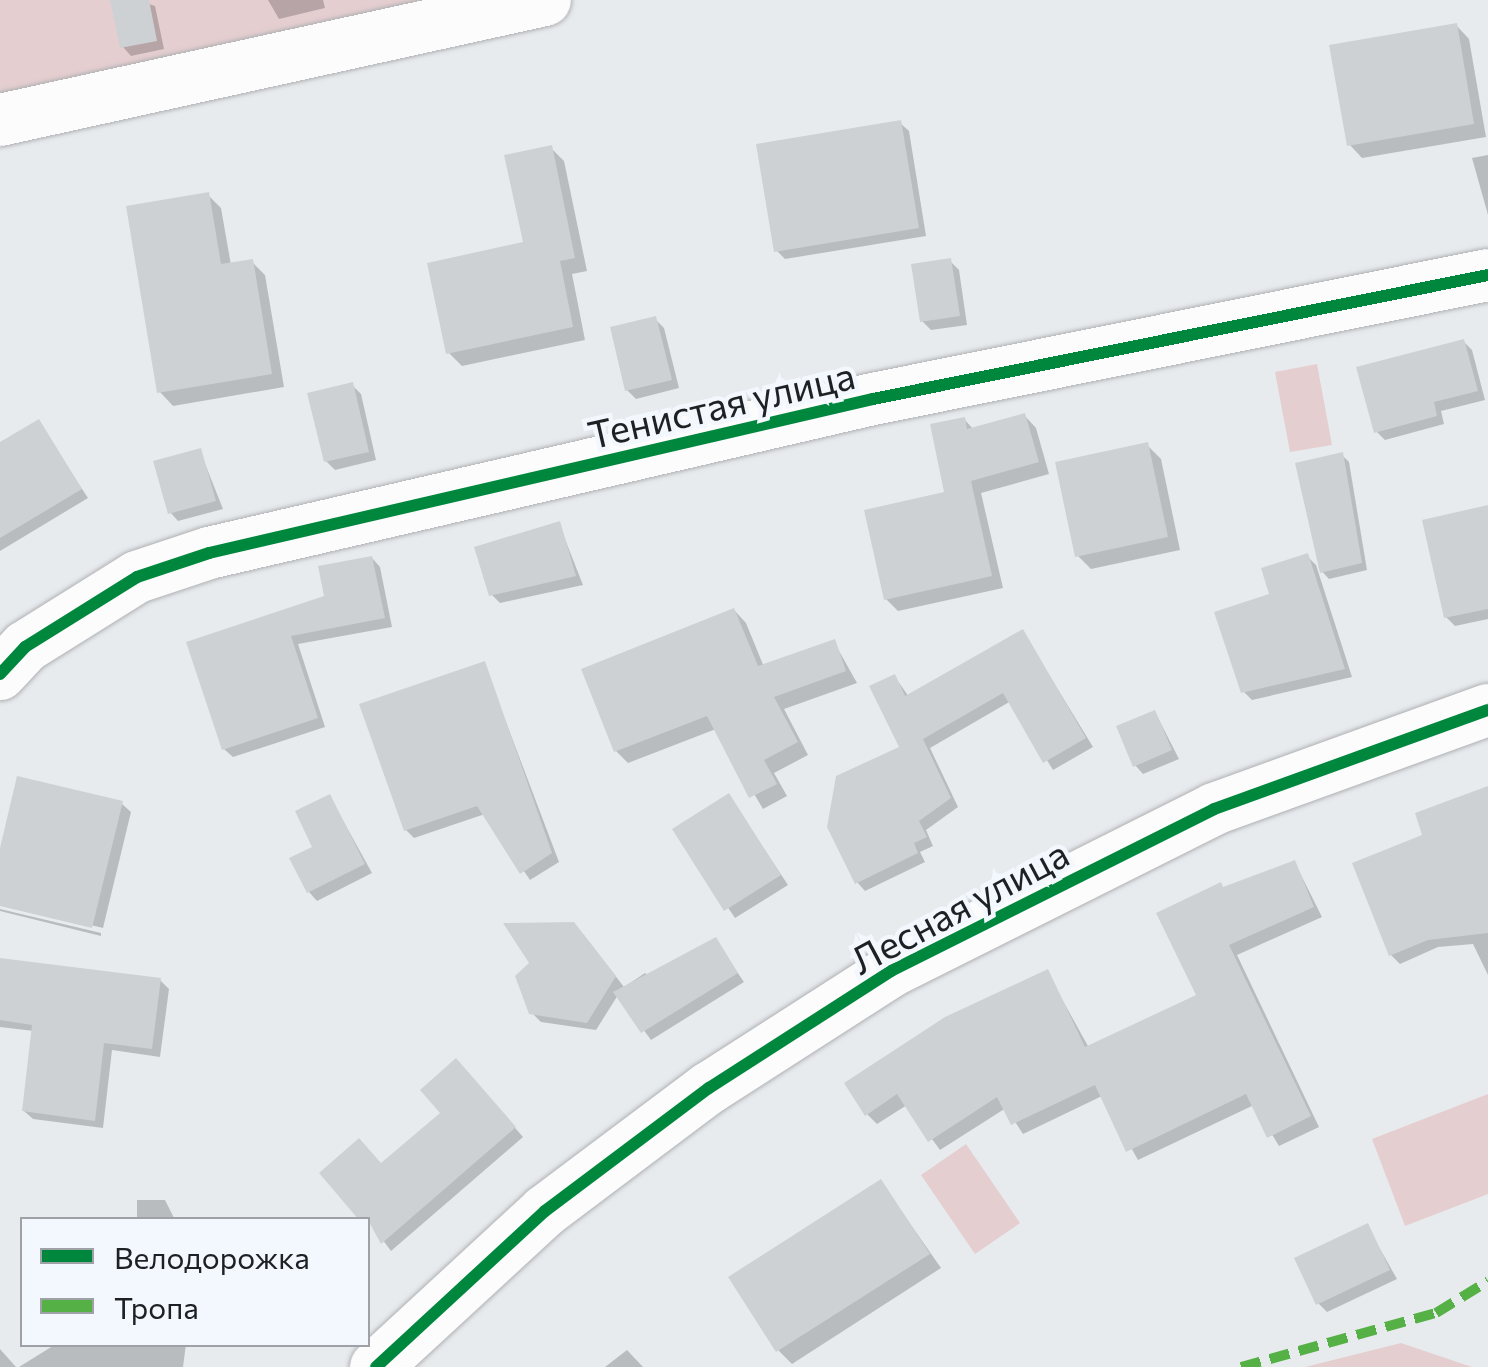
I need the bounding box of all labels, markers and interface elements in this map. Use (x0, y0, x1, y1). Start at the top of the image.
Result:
street label: Тенистая улица (583, 351, 859, 457)
street label: Лесная улица (842, 830, 1076, 982)
legend (20, 1217, 370, 1347)
text: Велодорожка (114, 1238, 310, 1275)
text: Тропа (114, 1288, 199, 1325)

